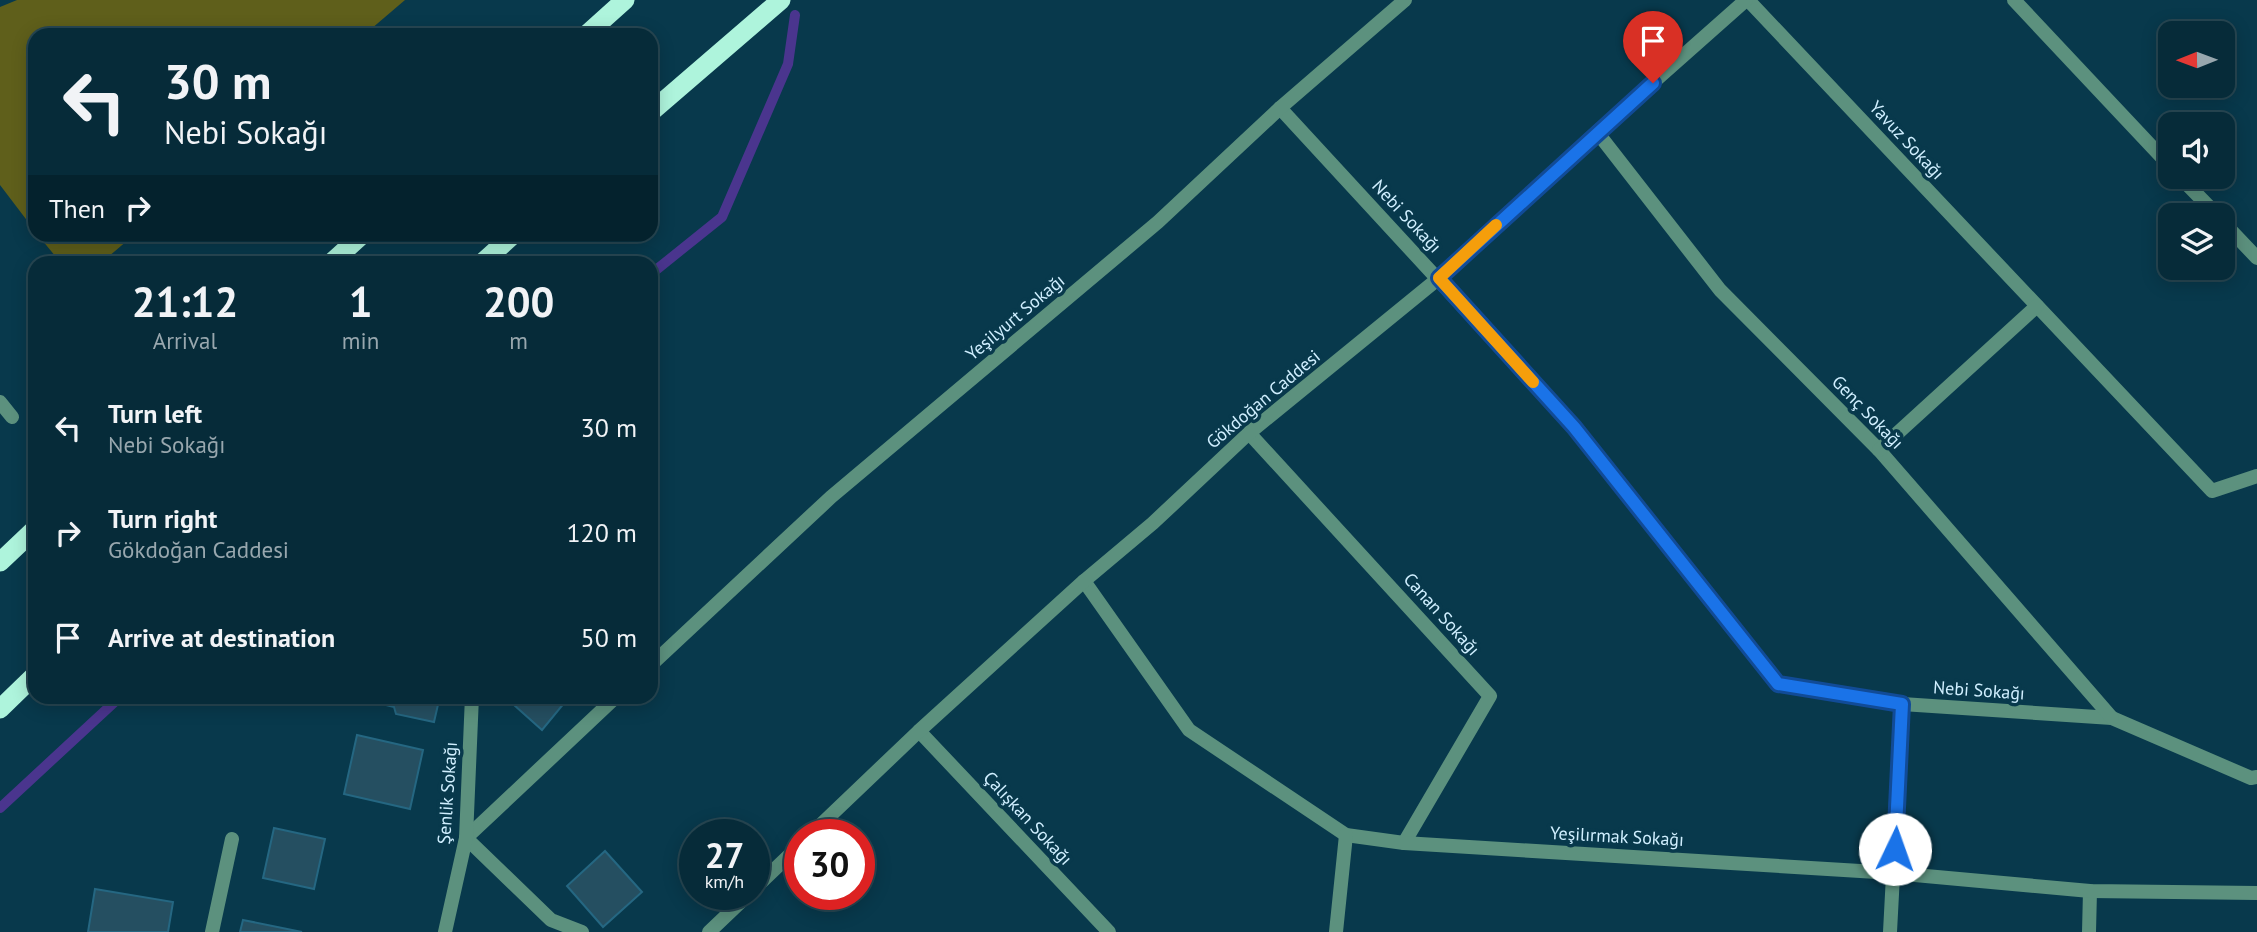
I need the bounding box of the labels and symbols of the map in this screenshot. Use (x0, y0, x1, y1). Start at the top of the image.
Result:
pin (1623, 11, 1683, 83)
north arrow (2158, 21, 2235, 98)
street label: Yavuz Sokağı (1865, 96, 1949, 184)
street label: Nebi Sokağı (1367, 175, 1447, 257)
street label: Yeşilyurt Sokağı (961, 269, 1069, 365)
street label: Gökdoğan Caddesi (1201, 345, 1325, 453)
street label: Genç Sokağı (1827, 370, 1909, 454)
street label: Canan Sokağı (1399, 568, 1485, 660)
street label: Nebi Sokağı (1932, 675, 2026, 705)
street label: Şenlik Sokağı (432, 741, 462, 845)
street label: Çalışkan Sokağı (979, 766, 1077, 870)
position arrow (1858, 812, 1932, 886)
speed limit sign: 30 (784, 819, 875, 910)
street label: Yeşilırmak Sokağı (1550, 821, 1684, 851)

